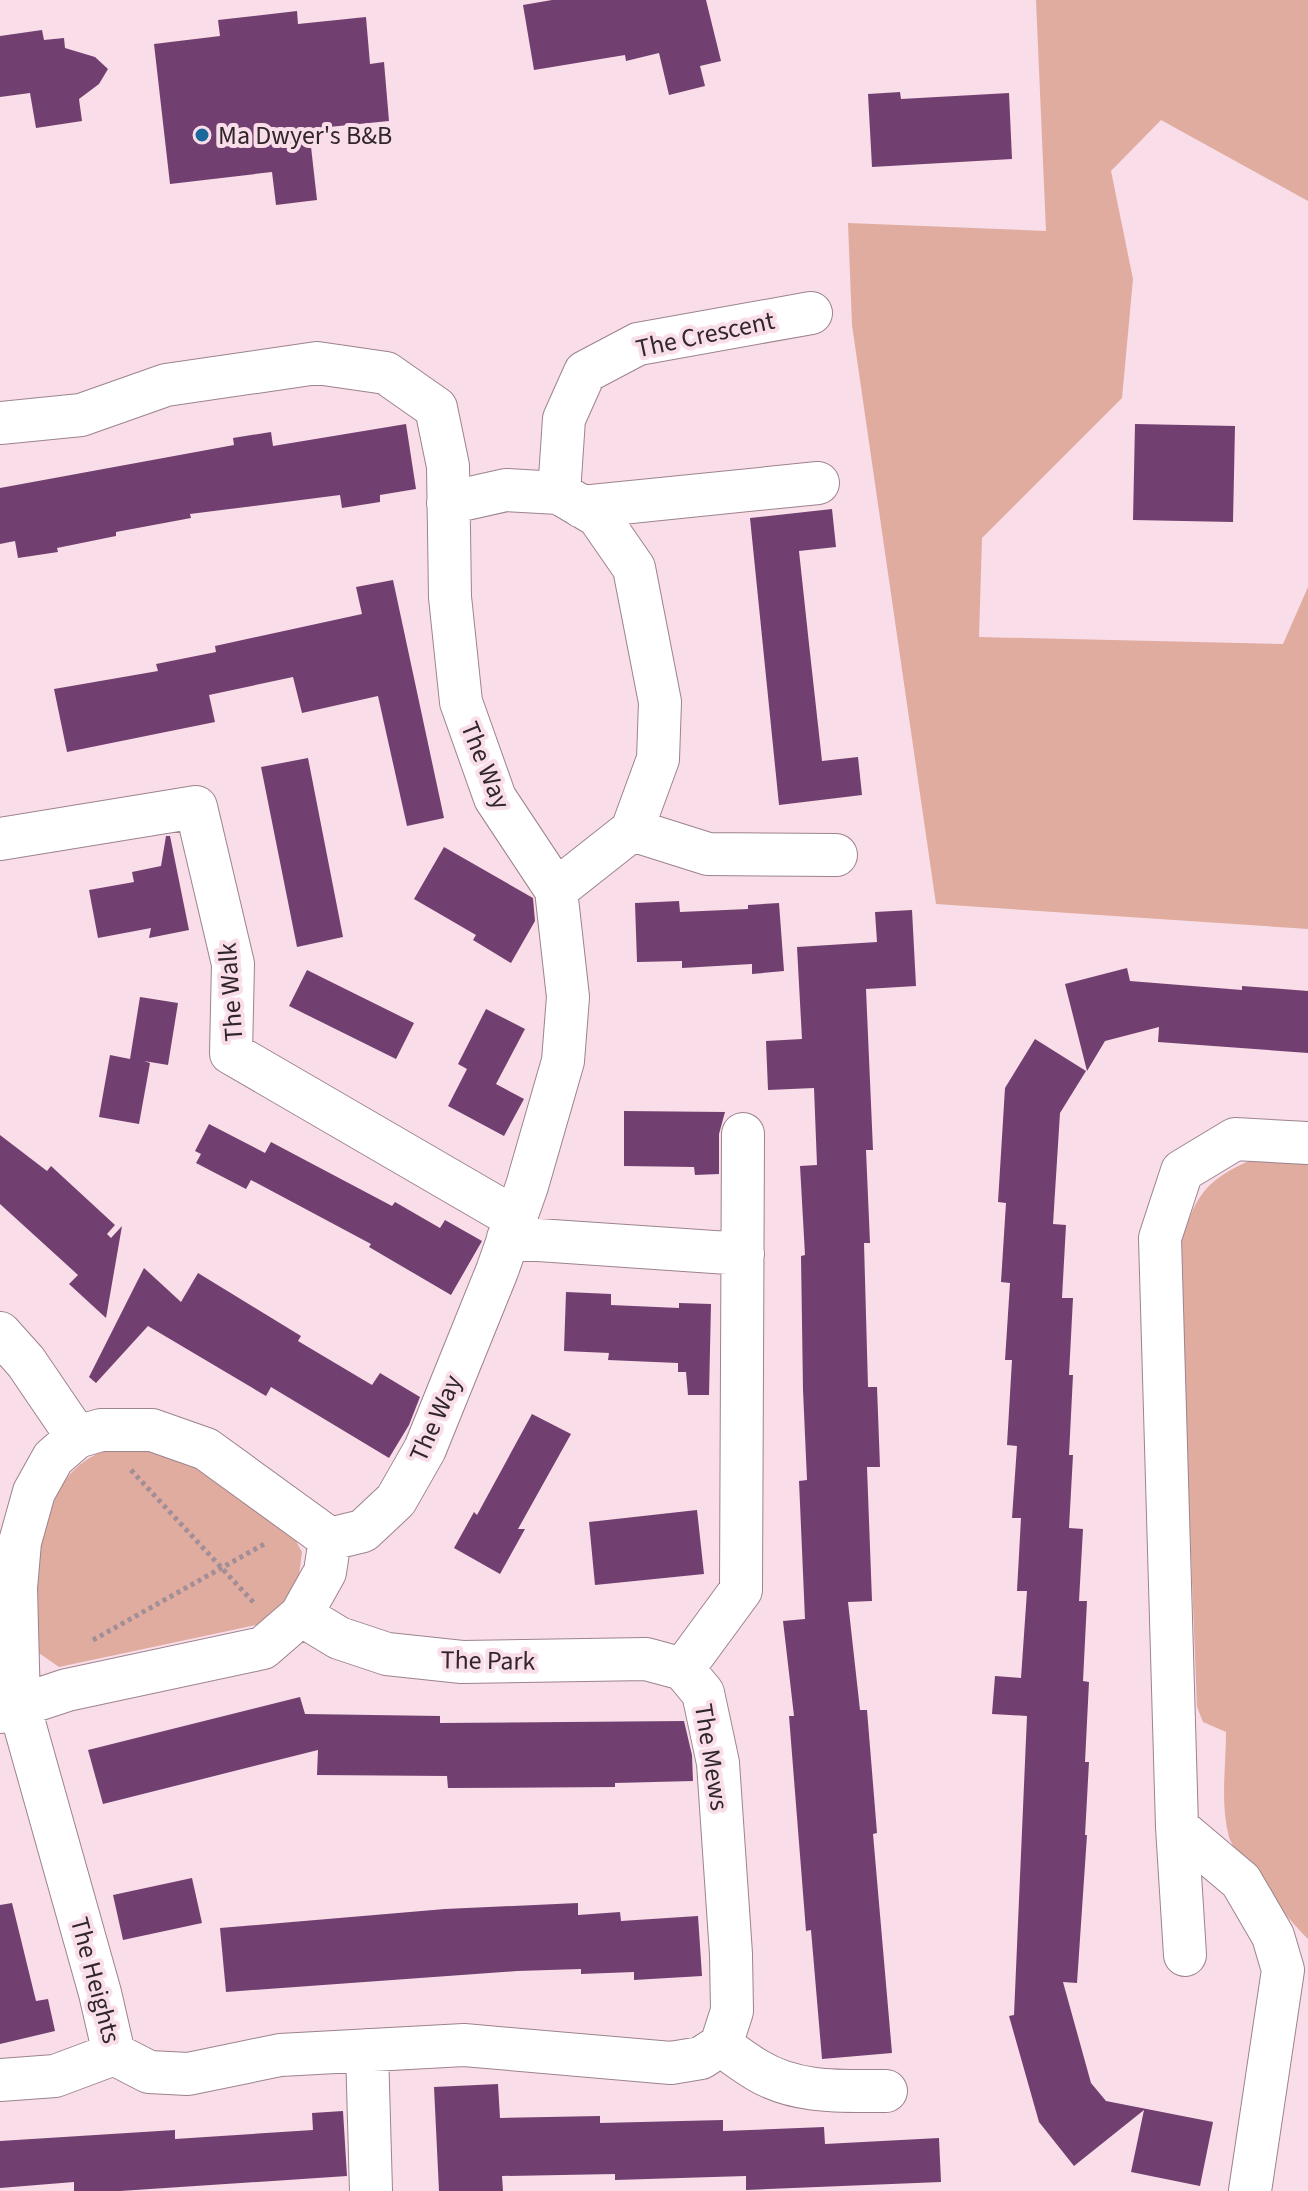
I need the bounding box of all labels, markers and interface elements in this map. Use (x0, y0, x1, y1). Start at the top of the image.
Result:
place label: Ma Dwyer's B&B (218, 117, 392, 154)
marker: Ma Dwyer's B&B (193, 126, 211, 144)
street label: The Crescent (632, 302, 778, 367)
street label: The Way (451, 716, 520, 815)
street label: The Walk (209, 941, 252, 1043)
street label: The Way (400, 1369, 471, 1467)
street label: The Park (440, 1641, 536, 1680)
street label: The Mews (685, 1701, 738, 1813)
street label: The Heights (61, 1913, 130, 2047)

